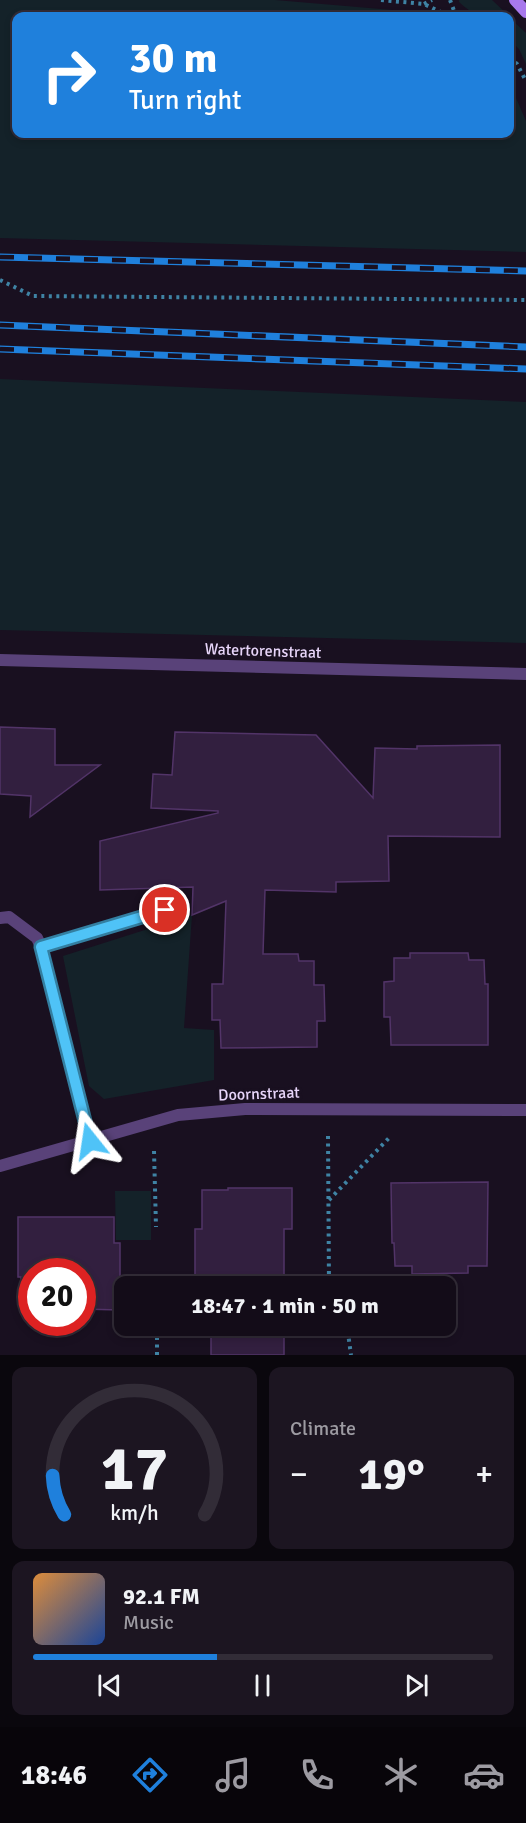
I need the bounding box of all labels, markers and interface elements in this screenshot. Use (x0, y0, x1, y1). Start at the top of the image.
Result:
text: 30 m (129, 33, 218, 84)
icon: right (30, 36, 108, 114)
text: Turn right (129, 84, 242, 117)
street label: Watertorenstraat (204, 639, 322, 663)
pin (139, 884, 190, 935)
icon: arrive (148, 893, 181, 926)
street label: Doornstraat (218, 1083, 301, 1105)
position arrow (58, 1109, 122, 1173)
speed limit sign: 20 (18, 1258, 96, 1336)
text: 18:47 · 1 min · 50 m (191, 1292, 379, 1319)
text: Climate (290, 1416, 356, 1441)
text: 17 (101, 1430, 168, 1507)
text: 19° (358, 1447, 425, 1502)
text: − (290, 1454, 308, 1495)
text: + (475, 1454, 493, 1495)
text: km/h (110, 1500, 159, 1526)
text: 92.1 FM (123, 1583, 200, 1610)
text: Music (123, 1610, 174, 1635)
icon: previous (93, 1669, 126, 1702)
icon: pause (246, 1669, 279, 1702)
icon: next (400, 1669, 433, 1702)
icon: directions (129, 1754, 171, 1796)
icon: music (212, 1754, 254, 1796)
icon: phone (296, 1754, 338, 1796)
icon: climate (380, 1754, 422, 1796)
icon: car (463, 1754, 505, 1796)
text: 18:46 (21, 1759, 87, 1792)

